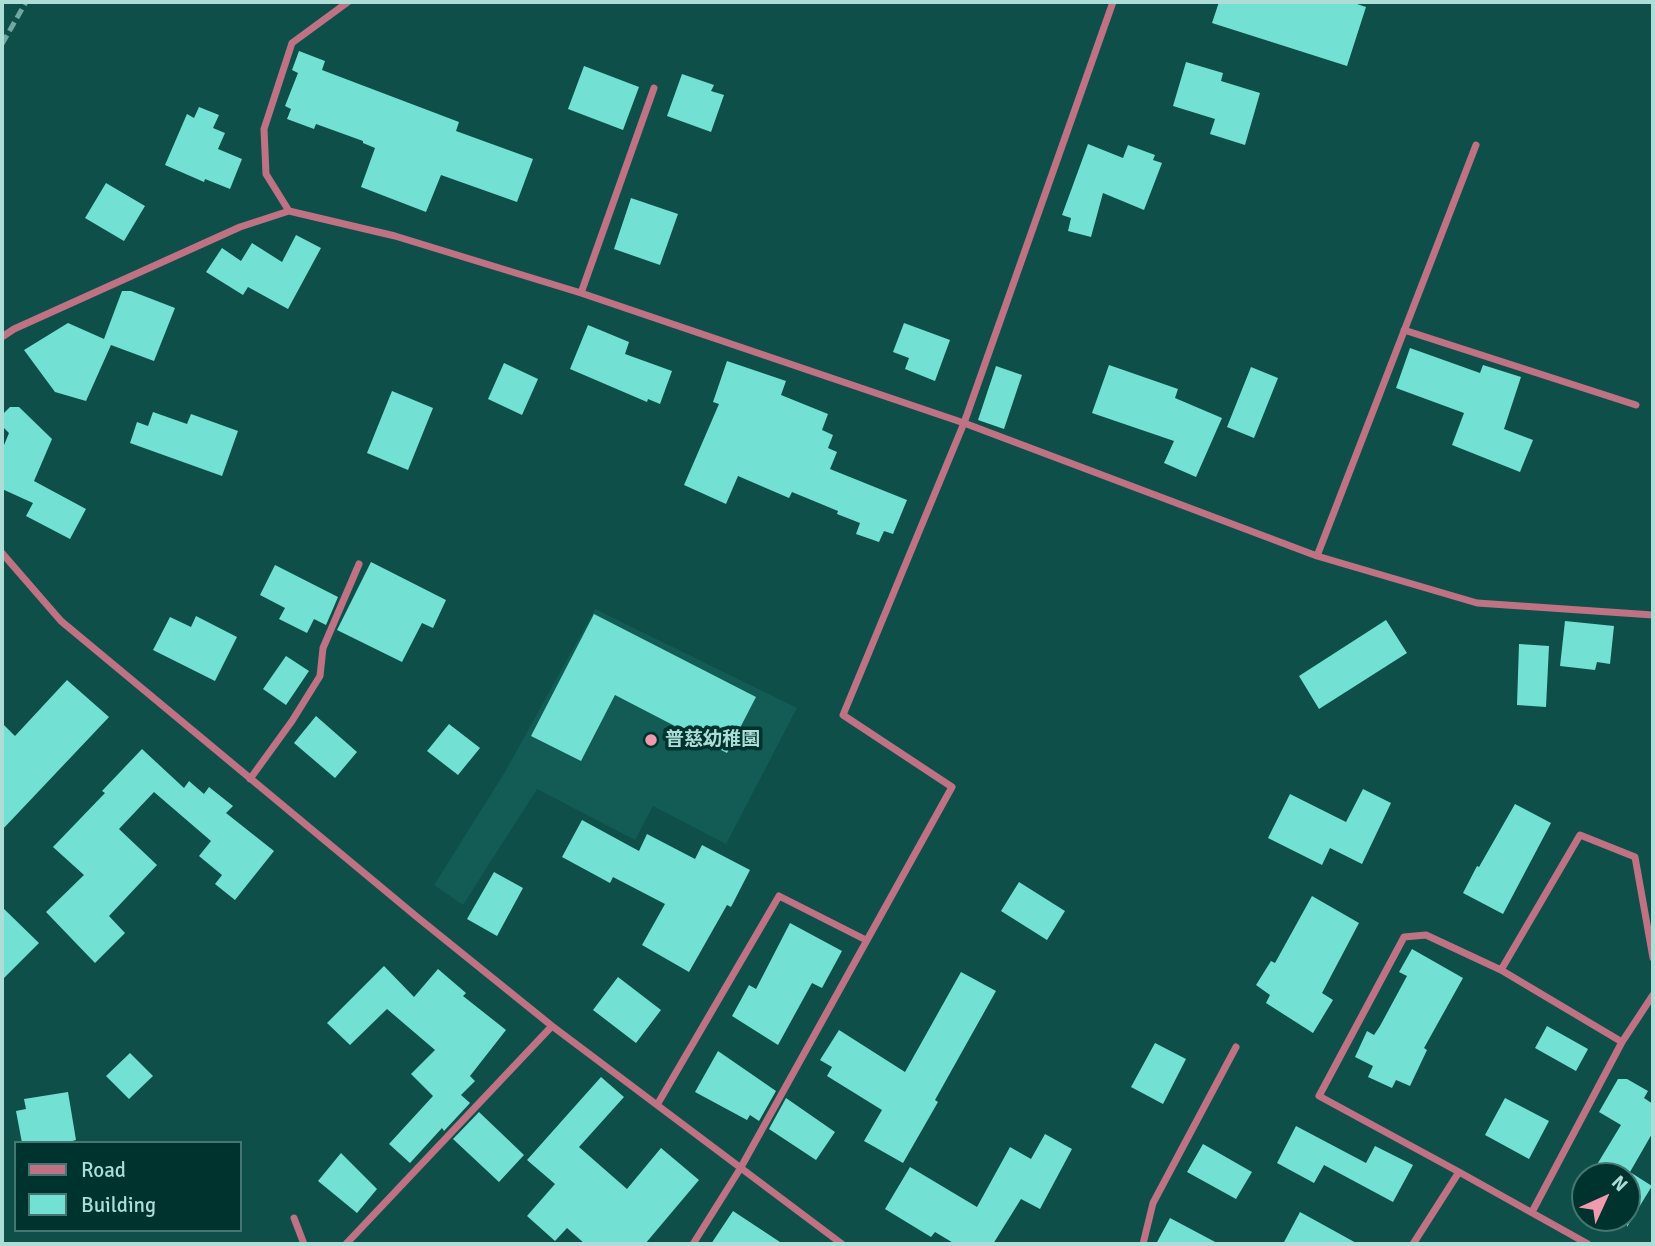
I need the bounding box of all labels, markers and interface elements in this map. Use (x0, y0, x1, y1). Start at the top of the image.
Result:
place label: 普慈幼稚園 (665, 729, 760, 751)
marker: 普慈幼稚園 (643, 732, 659, 748)
legend (14, 1141, 242, 1232)
text: Road (81, 1157, 126, 1183)
north arrow (1571, 1162, 1641, 1232)
text: N (1606, 1170, 1633, 1197)
text: Building (81, 1192, 156, 1218)

